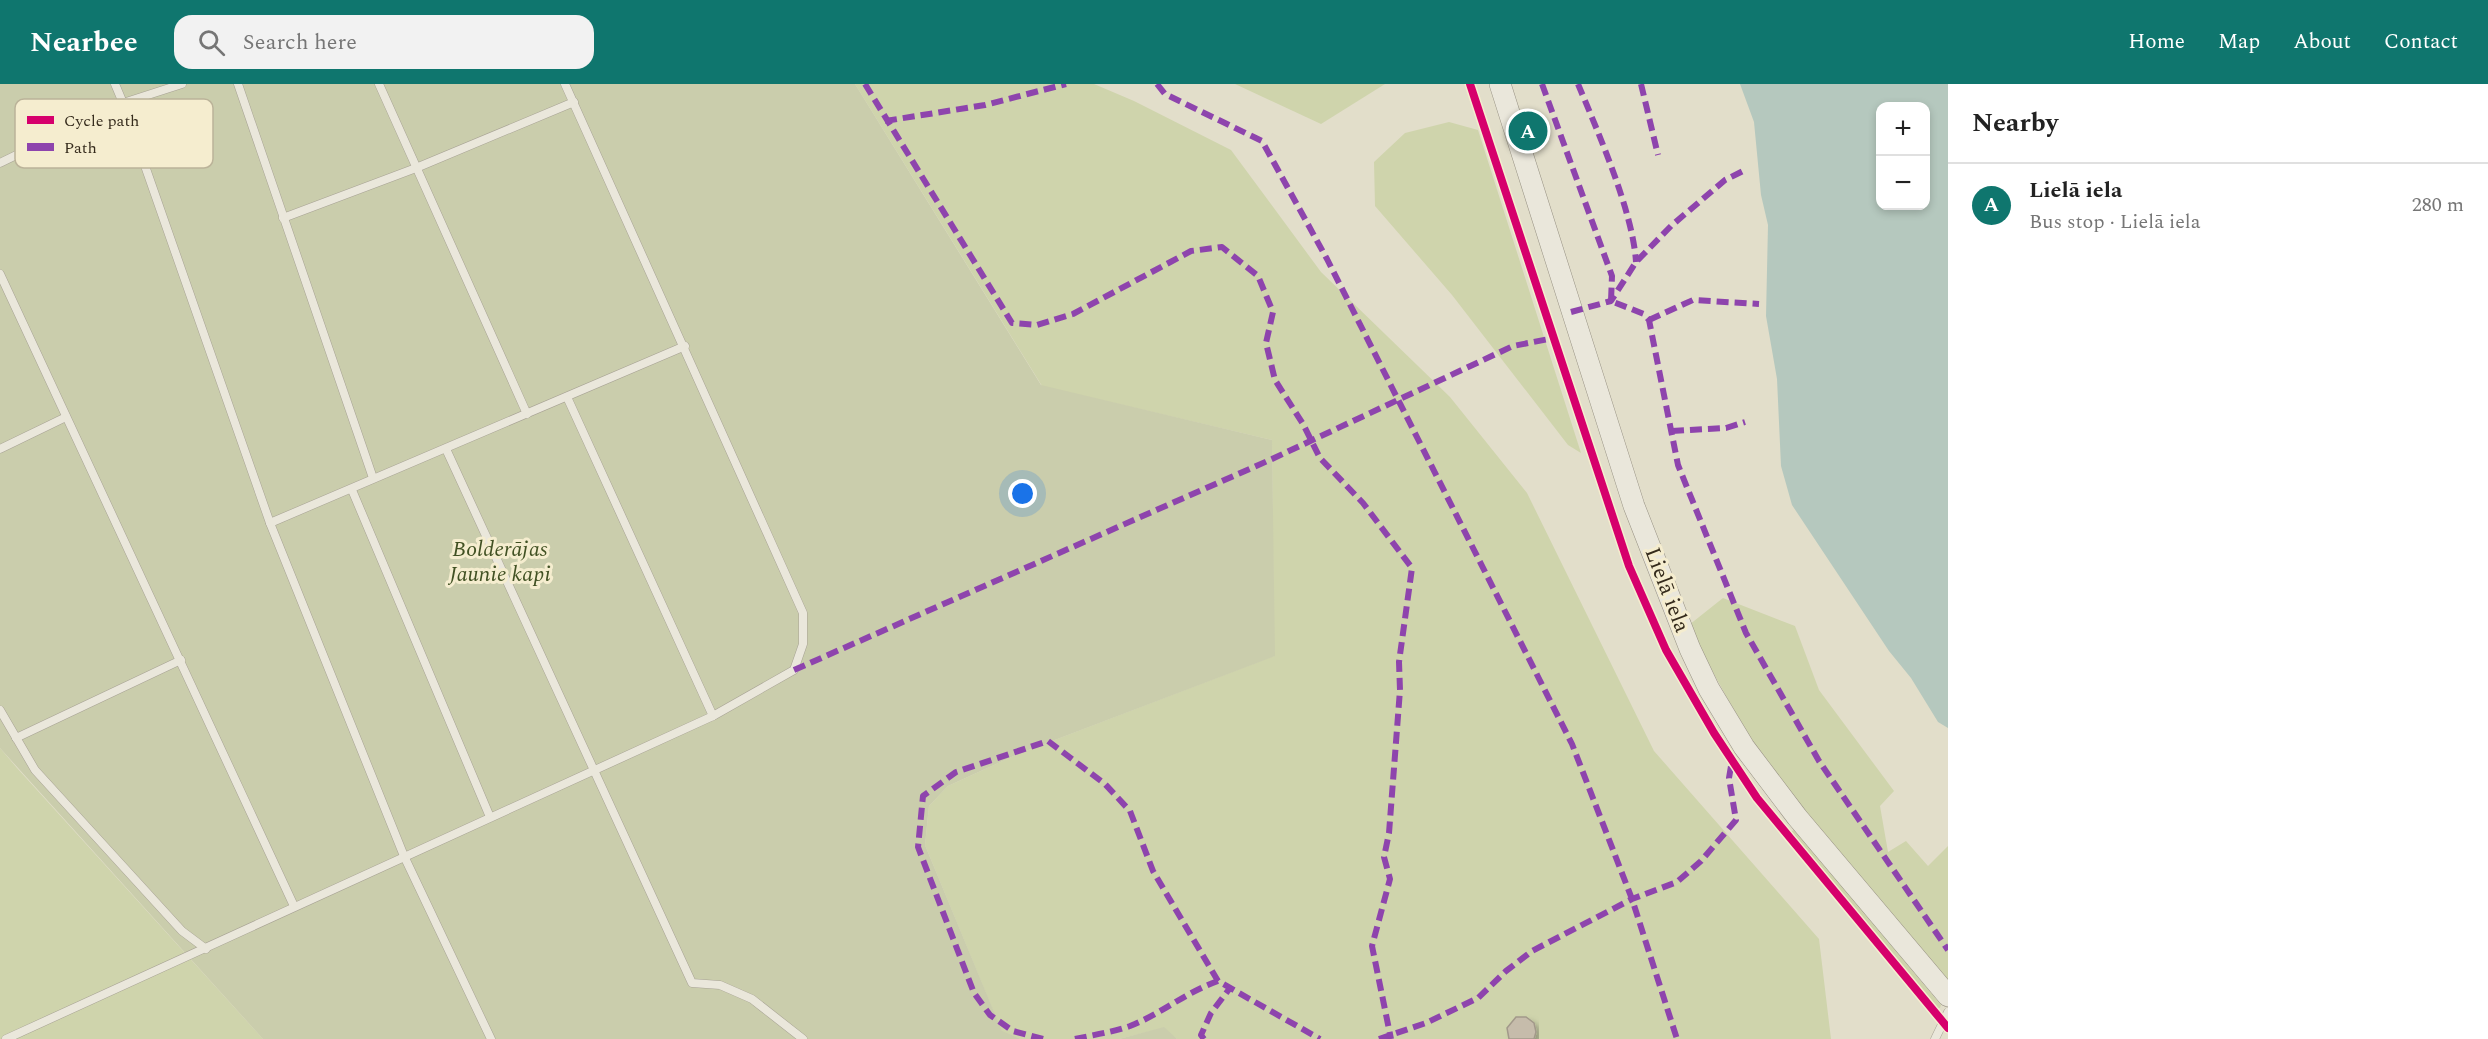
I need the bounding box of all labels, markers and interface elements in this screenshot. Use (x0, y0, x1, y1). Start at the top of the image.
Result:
search box (174, 15, 594, 69)
text: Nearbee (30, 21, 138, 64)
icon: search (195, 26, 228, 59)
text: Search here (243, 26, 357, 59)
text: Home (2128, 26, 2185, 58)
text: Map (2218, 26, 2260, 58)
text: About (2293, 26, 2351, 58)
text: Contact (2384, 26, 2458, 58)
legend (15, 99, 213, 168)
map controls (1876, 102, 1930, 210)
button: + (1876, 102, 1930, 156)
text: Nearby (1972, 103, 2058, 143)
pin: A (1508, 108, 1547, 154)
text: Cycle path (64, 109, 139, 133)
text: Path (64, 136, 97, 160)
button: − (1876, 156, 1930, 210)
text: Lielā iela (2029, 174, 2122, 207)
text: A (1984, 190, 1999, 220)
text: 280 m (2412, 190, 2464, 220)
text: Bus stop · Lielā iela (2029, 207, 2201, 237)
your location (1008, 479, 1037, 508)
park label: Bolderājas Jaunie kapi (447, 533, 551, 591)
street label: Lielā iela (1636, 543, 1698, 638)

